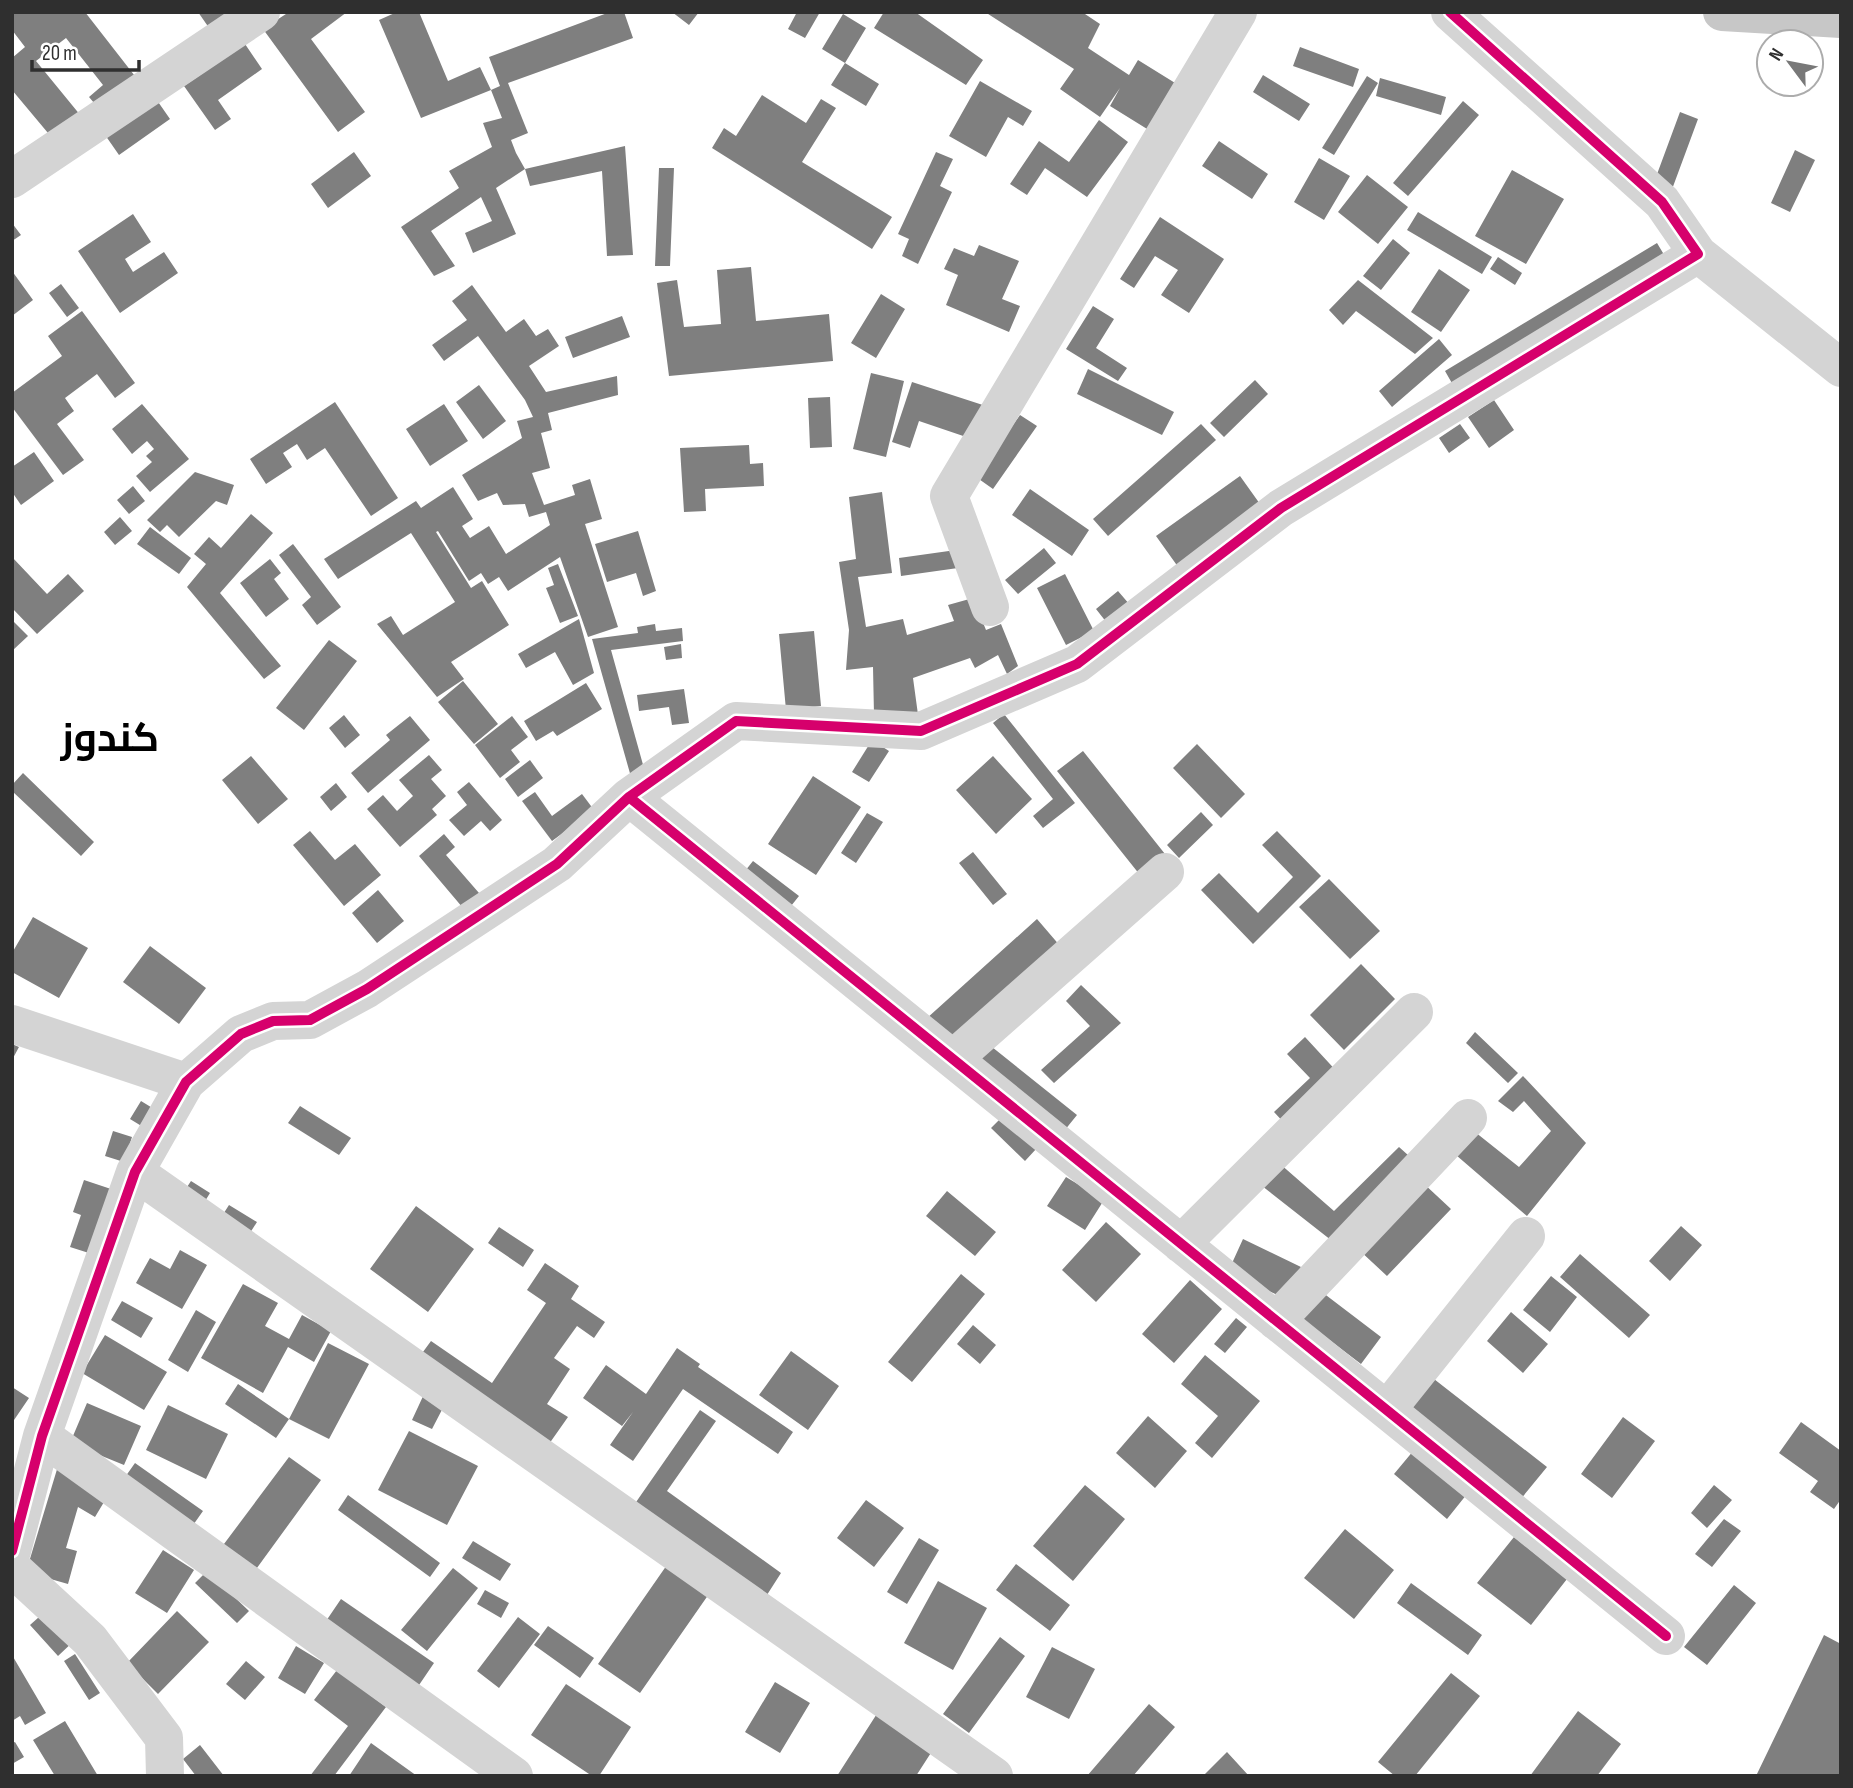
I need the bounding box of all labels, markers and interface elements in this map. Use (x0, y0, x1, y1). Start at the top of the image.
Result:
scale bar (32, 28, 138, 72)
north arrow (1755, 28, 1825, 98)
text: 20 m (42, 41, 77, 66)
text: N (1764, 44, 1789, 65)
district label: کندوز (60, 715, 159, 763)

